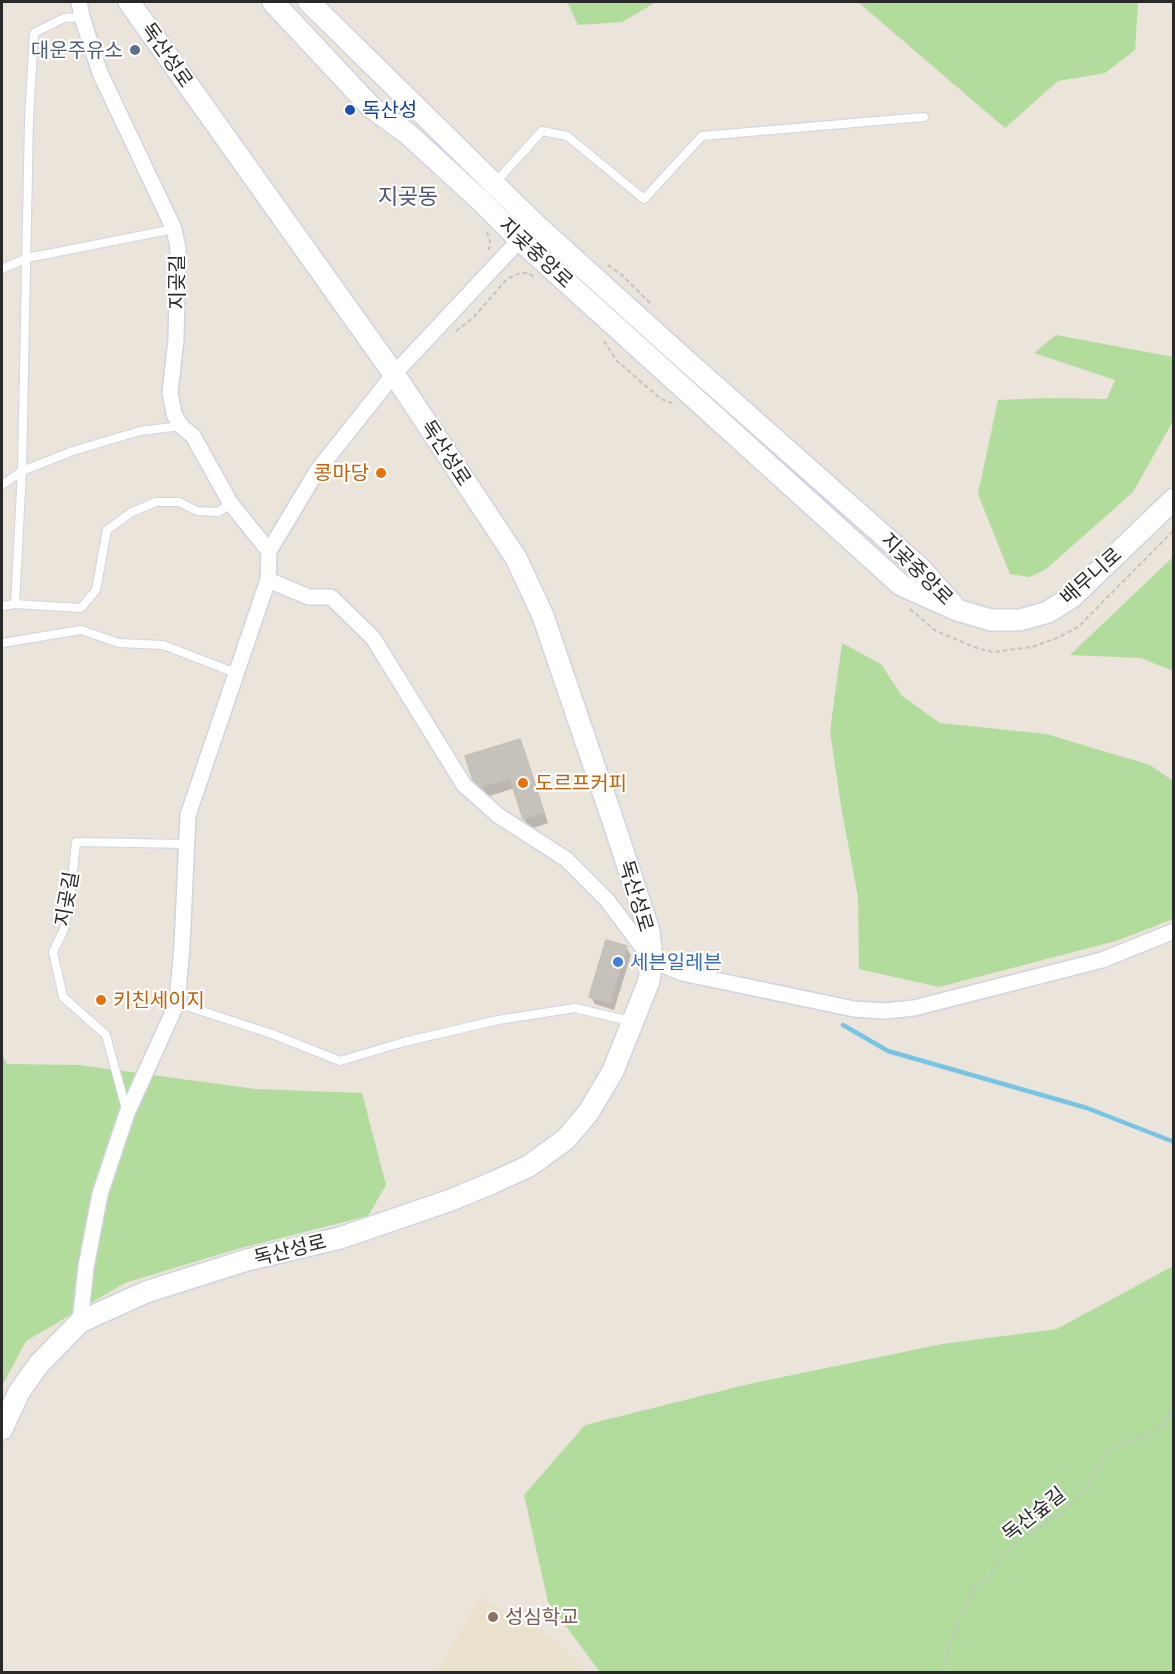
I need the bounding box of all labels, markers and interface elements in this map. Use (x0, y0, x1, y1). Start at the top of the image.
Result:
street label: 독산성로 (136, 18, 198, 92)
place label: 대운주유소 (31, 38, 123, 62)
marker: 대운주유소 (128, 43, 142, 57)
place label: 독산성 (362, 98, 417, 122)
marker: 독산성 (343, 103, 357, 117)
district label: 지곶동 (378, 184, 438, 210)
street label: 지곶중앙로 (494, 213, 578, 293)
street label: 지곶길 (165, 254, 189, 310)
street label: 독산성로 (416, 416, 476, 490)
place label: 콩마당 (314, 461, 369, 485)
marker: 콩마당 (374, 466, 388, 480)
street label: 지곶중앙로 (876, 528, 958, 610)
street label: 배무니로 (1056, 542, 1126, 610)
place label: 도르프커피 (535, 771, 627, 795)
marker: 도르프커피 (516, 776, 530, 790)
street label: 독산성로 (614, 857, 658, 935)
street label: 지곶길 (50, 870, 84, 928)
place label: 세븐일레븐 (630, 950, 722, 974)
marker: 세븐일레븐 (611, 955, 625, 969)
place label: 키친세이지 (113, 988, 205, 1012)
marker: 키친세이지 (94, 993, 108, 1007)
street label: 독산성로 (251, 1229, 329, 1271)
street label: 독산숲길 (998, 1482, 1070, 1546)
place label: 성심학교 (505, 1605, 579, 1629)
marker: 성심학교 (486, 1610, 500, 1624)

